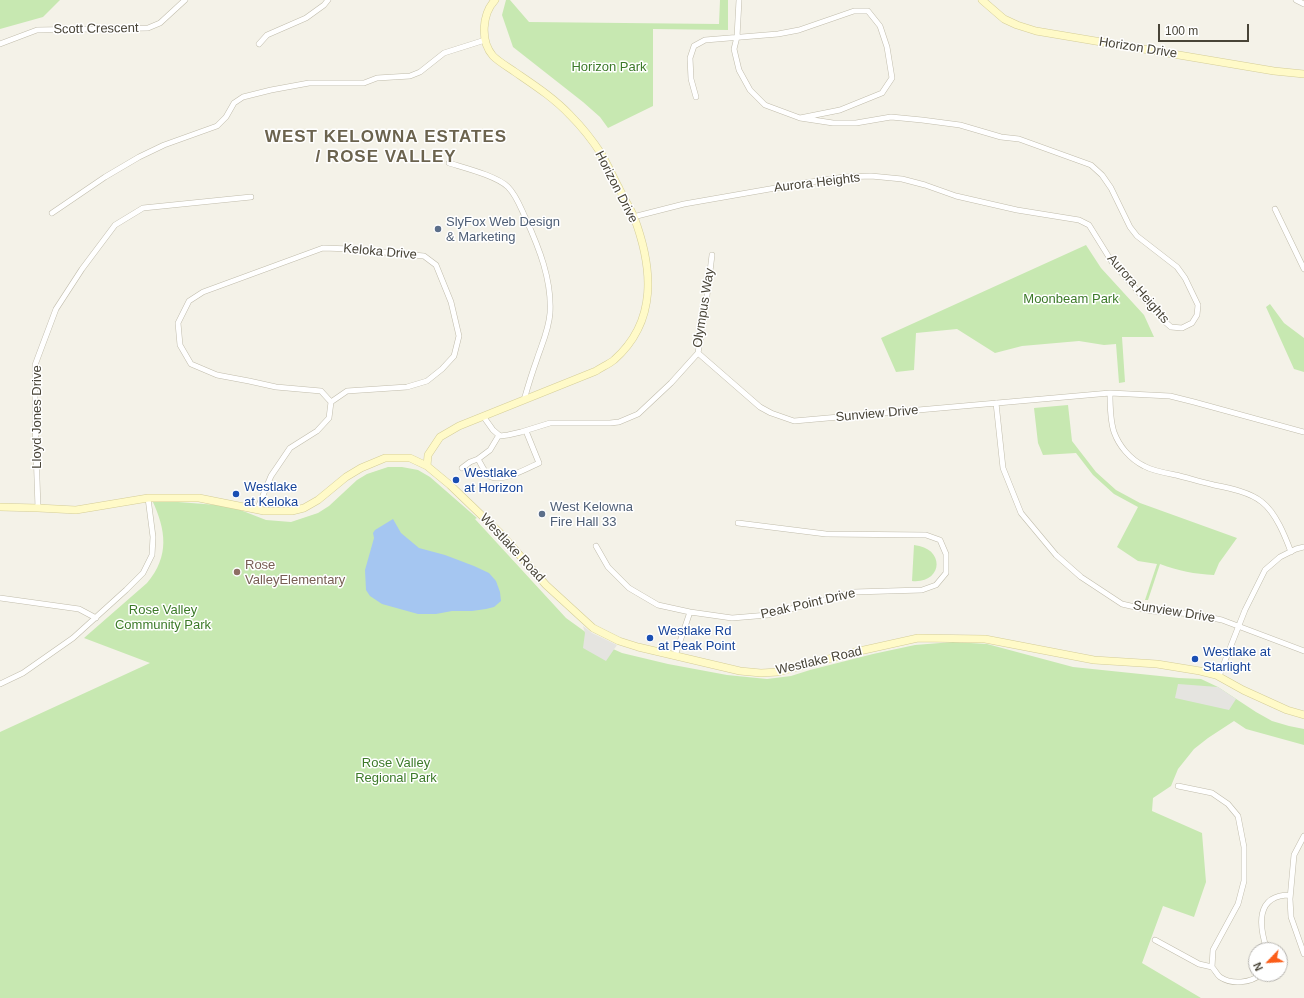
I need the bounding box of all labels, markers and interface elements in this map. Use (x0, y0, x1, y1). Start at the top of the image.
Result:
scale bar (1160, 16, 1251, 42)
street label: Scott Crescent (53, 20, 139, 38)
text: 100 m (1165, 24, 1198, 38)
street label: Horizon Drive (1098, 34, 1178, 62)
park label: Horizon Park (571, 59, 647, 75)
district label: WEST KELOWNA ESTATES / ROSE VALLEY (265, 127, 507, 167)
street label: Horizon Drive (591, 148, 641, 226)
street label: Aurora Heights (773, 170, 861, 196)
place label: SlyFox Web Design & Marketing (446, 214, 560, 245)
marker: SlyFox Web Design & Marketing (433, 224, 443, 234)
street label: Keloka Drive (343, 241, 417, 263)
street label: Aurora Heights (1104, 251, 1172, 327)
street label: Olympus Way (690, 267, 718, 349)
park label: Moonbeam Park (1023, 291, 1119, 307)
street label: Lloyd Jones Drive (29, 365, 45, 469)
street label: Sunview Drive (835, 403, 919, 425)
place label: Westlake at Horizon (464, 465, 523, 496)
marker: Westlake at Horizon (451, 475, 461, 485)
place label: Westlake at Keloka (244, 479, 298, 510)
marker: Westlake at Keloka (231, 489, 241, 499)
place label: West Kelowna Fire Hall 33 (550, 499, 633, 530)
marker: West Kelowna Fire Hall 33 (537, 509, 547, 519)
street label: Westlake Road (476, 511, 548, 585)
place label: Rose ValleyElementary (245, 557, 345, 588)
marker: Rose ValleyElementary (232, 567, 242, 577)
street label: Peak Point Drive (759, 586, 857, 622)
street label: Sunview Drive (1132, 598, 1216, 626)
park label: Rose Valley Community Park (115, 602, 211, 633)
place label: Westlake Rd at Peak Point (658, 623, 735, 654)
marker: Westlake Rd at Peak Point (645, 633, 655, 643)
street label: Westlake Road (774, 644, 864, 678)
place label: Westlake at Starlight (1203, 644, 1271, 675)
marker: Westlake at Starlight (1190, 654, 1200, 664)
park label: Rose Valley Regional Park (355, 755, 437, 786)
north arrow (1248, 942, 1288, 982)
text: N (1251, 961, 1265, 973)

